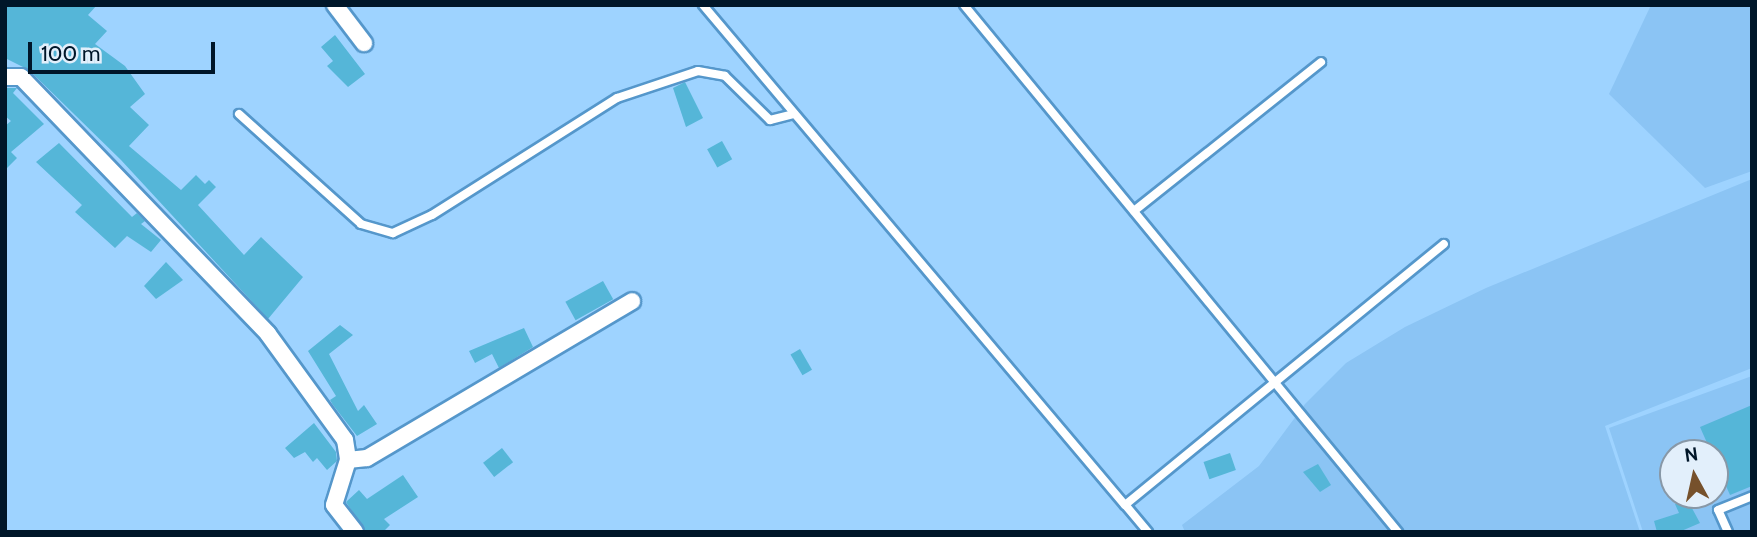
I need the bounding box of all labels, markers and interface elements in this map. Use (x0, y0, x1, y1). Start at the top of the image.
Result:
scale bar (32, 28, 219, 72)
text: 100 m (41, 41, 100, 66)
north arrow (1659, 439, 1729, 509)
text: N (1683, 442, 1700, 467)

